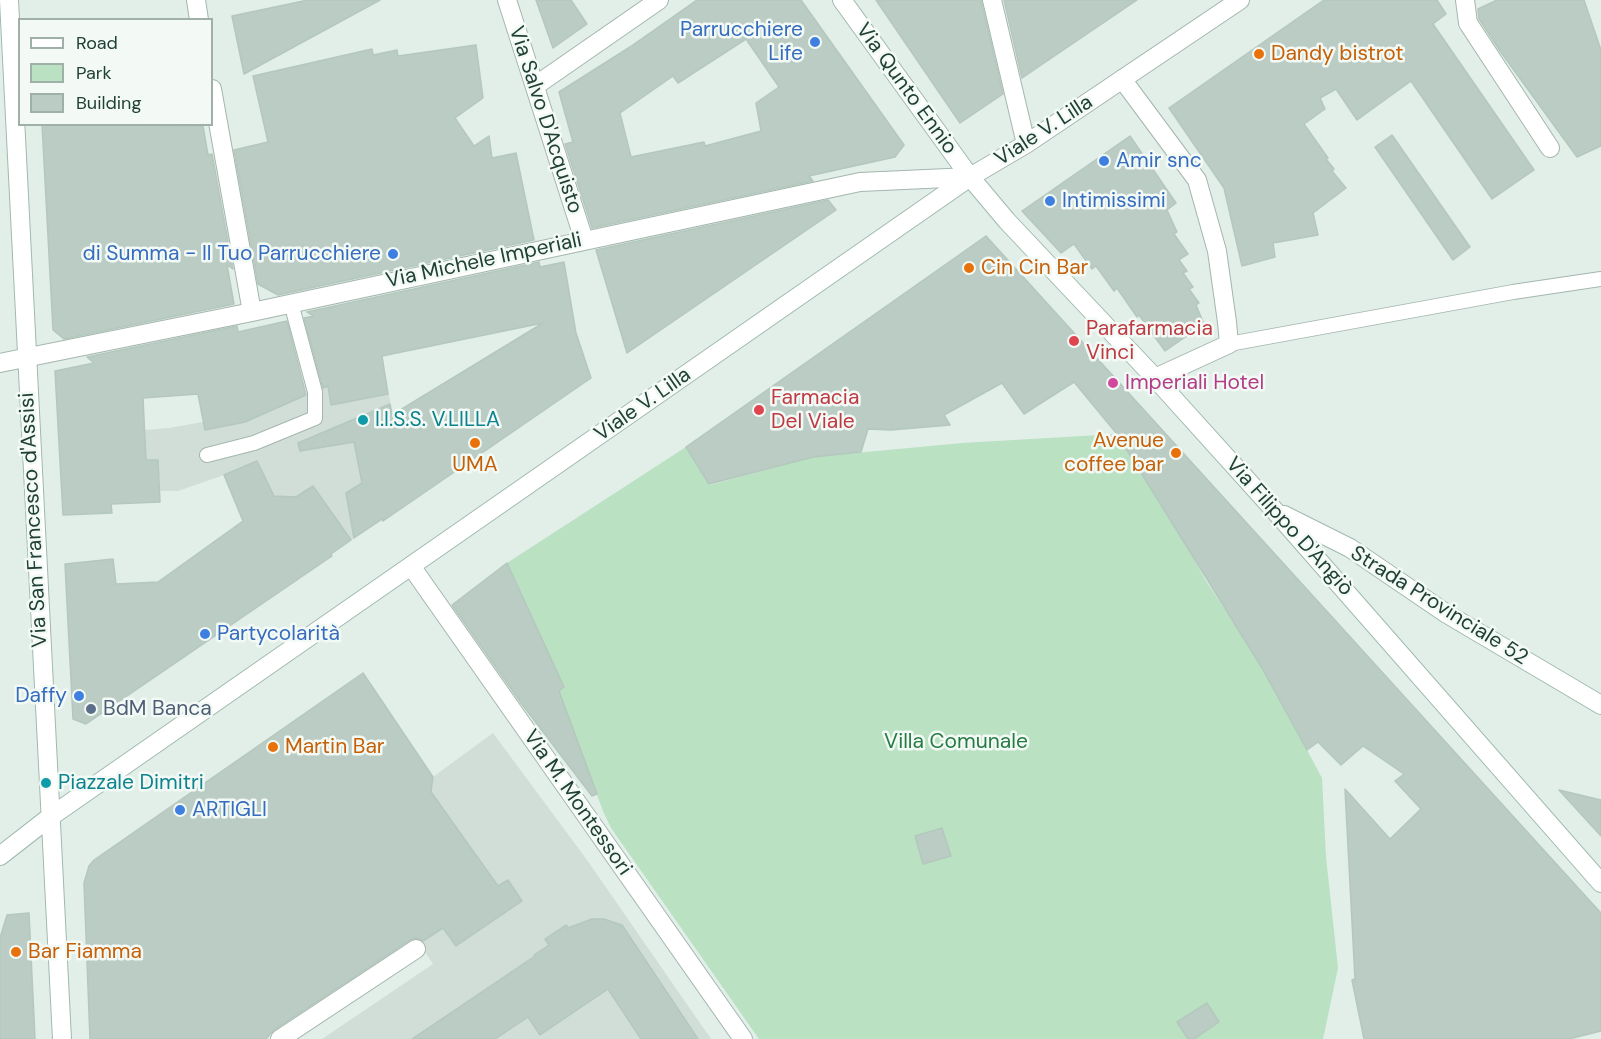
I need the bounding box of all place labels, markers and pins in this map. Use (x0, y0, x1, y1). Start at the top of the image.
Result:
place label: Parrucchiere Life (680, 17, 803, 67)
marker: Parrucchiere Life (808, 35, 822, 49)
place label: Dandy bistrot (1271, 41, 1403, 67)
marker: Dandy bistrot (1252, 47, 1266, 61)
place label: Amir snc (1116, 148, 1202, 174)
marker: Amir snc (1097, 154, 1111, 168)
place label: Intimissimi (1062, 188, 1166, 214)
marker: Intimissimi (1043, 194, 1057, 208)
place label: di Summa - Il Tuo Parrucchiere (83, 241, 381, 267)
marker: di Summa - Il Tuo Parrucchiere (386, 247, 400, 261)
place label: Cin Cin Bar (981, 255, 1088, 281)
marker: Cin Cin Bar (962, 261, 976, 275)
place label: Parafarmacia Vinci (1086, 316, 1213, 366)
marker: Parafarmacia Vinci (1067, 334, 1081, 348)
place label: Imperiali Hotel (1125, 370, 1264, 396)
marker: Imperiali Hotel (1106, 376, 1120, 390)
place label: Farmacia Del Viale (771, 385, 859, 435)
marker: Farmacia Del Viale (752, 403, 766, 417)
place label: I.I.S.S. V.LILLA (375, 407, 500, 433)
marker: I.I.S.S. V.LILLA (356, 413, 370, 427)
place label: Avenue coffee bar (1064, 428, 1164, 478)
marker: UMA (468, 436, 482, 450)
marker: Avenue coffee bar (1169, 446, 1183, 460)
place label: UMA (452, 452, 498, 478)
place label: Partycolarità (217, 621, 340, 647)
marker: Partycolarità (198, 627, 212, 641)
place label: Daffy (15, 683, 67, 709)
marker: Daffy (72, 689, 86, 703)
place label: BdM Banca (103, 696, 212, 722)
marker: BdM Banca (84, 702, 98, 716)
place label: Martin Bar (285, 734, 385, 760)
marker: Martin Bar (266, 740, 280, 754)
place label: Piazzale Dimitri (58, 770, 204, 796)
marker: Piazzale Dimitri (39, 776, 53, 790)
place label: ARTIGLI (192, 797, 267, 823)
marker: ARTIGLI (173, 803, 187, 817)
place label: Bar Fiamma (28, 939, 142, 965)
marker: Bar Fiamma (9, 945, 23, 959)

